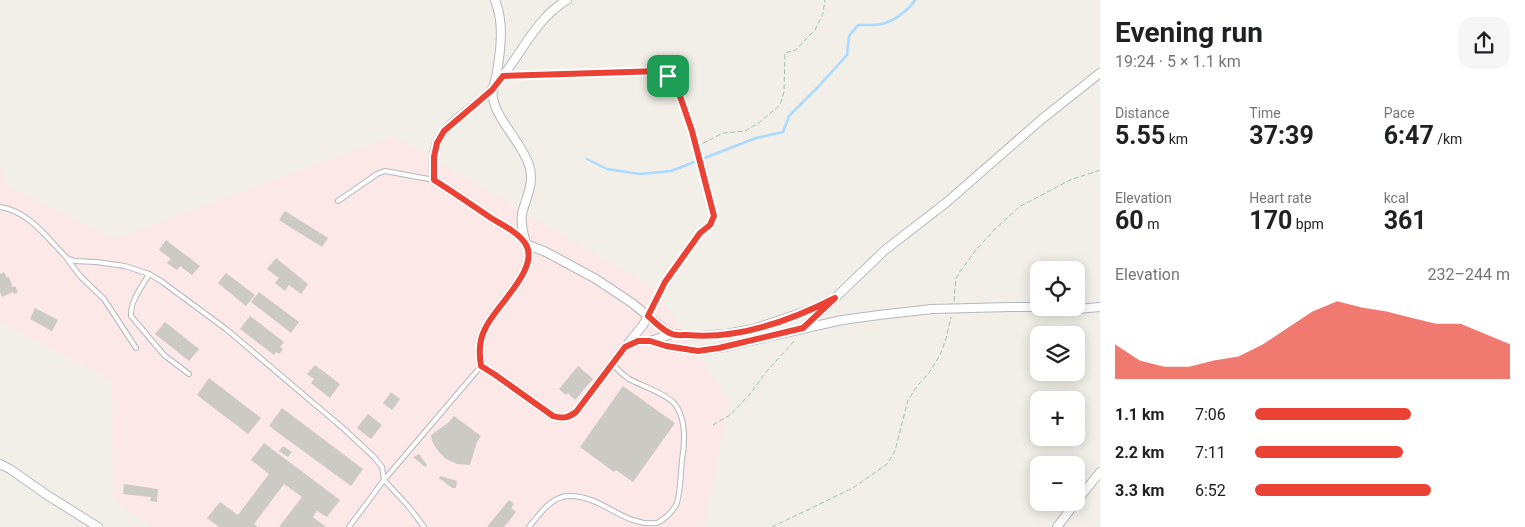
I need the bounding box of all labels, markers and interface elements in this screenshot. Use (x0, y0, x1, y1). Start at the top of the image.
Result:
text: Evening run (1115, 16, 1263, 49)
button: share (1458, 17, 1510, 69)
text: 19:24 · 5 × 1.1 km (1115, 52, 1241, 71)
pin (647, 55, 689, 97)
icon: arrive (654, 62, 682, 90)
text: Distance (1115, 105, 1170, 121)
text: Time (1249, 105, 1281, 121)
text: Pace (1384, 105, 1415, 121)
text: 5.55 (1115, 121, 1165, 150)
text: 37:39 (1249, 121, 1314, 150)
text: 6:47 (1384, 121, 1434, 150)
text: km (1165, 131, 1188, 147)
text: /km (1434, 131, 1462, 147)
text: Elevation (1115, 190, 1172, 206)
text: Heart rate (1249, 190, 1312, 206)
text: kcal (1384, 190, 1409, 206)
text: 60 (1115, 206, 1144, 235)
text: 170 (1249, 206, 1292, 235)
text: 361 (1384, 206, 1427, 235)
text: m (1144, 216, 1159, 232)
text: bpm (1292, 216, 1324, 232)
map controls (1030, 261, 1085, 511)
button: locate (1030, 261, 1085, 316)
text: Elevation (1115, 265, 1180, 284)
text: 232–244 m (1428, 265, 1510, 284)
button: layers (1030, 326, 1085, 381)
button: + (1030, 391, 1085, 446)
text: 1.1 km (1115, 405, 1164, 424)
text: 7:06 (1195, 405, 1226, 424)
text: 2.2 km (1115, 443, 1164, 462)
text: 7:11 (1195, 443, 1226, 462)
button: − (1030, 456, 1085, 511)
text: 3.3 km (1115, 481, 1164, 500)
text: 6:52 (1195, 481, 1226, 500)

